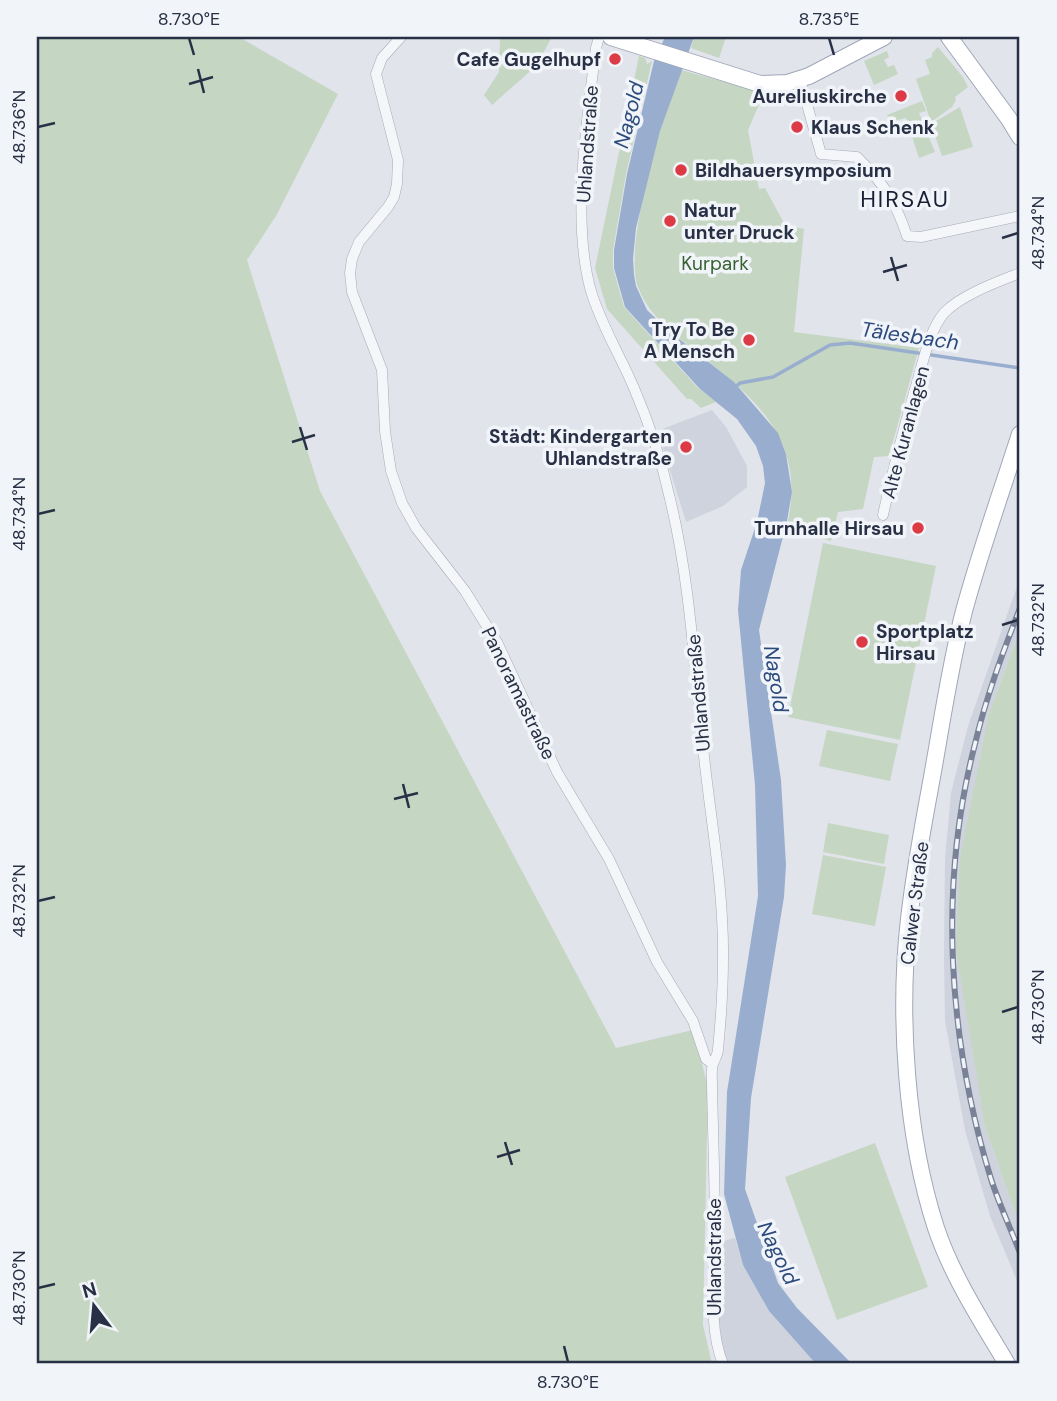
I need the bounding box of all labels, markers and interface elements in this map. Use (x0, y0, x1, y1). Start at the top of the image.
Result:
text: 8.730°E (158, 7, 220, 31)
text: 8.735°E (798, 7, 860, 31)
place label: Cafe Gugelhupf (456, 47, 601, 72)
marker: Cafe Gugelhupf (607, 51, 623, 67)
water label: Nagold (607, 78, 651, 151)
street label: Uhlandstraße (571, 84, 604, 204)
place label: Aureliuskirche (752, 84, 887, 109)
marker: Aureliuskirche (893, 88, 909, 104)
text: 48.736°N (7, 90, 31, 164)
place label: Klaus Schenk (811, 115, 935, 140)
marker: Klaus Schenk (789, 119, 805, 135)
place label: Bildhauersymposium (695, 158, 892, 183)
marker: Bildhauersymposium (673, 162, 689, 178)
district label: HIRSAU (860, 184, 950, 214)
text: 48.734°N (1026, 196, 1050, 270)
place label: Natur unter Druck (684, 198, 795, 245)
marker: Natur unter Druck (662, 213, 678, 229)
park label: Kurpark (681, 251, 749, 276)
water label: Tälesbach (859, 315, 961, 357)
place label: Try To Be A Mensch (644, 317, 735, 364)
marker: Try To Be A Mensch (741, 332, 757, 348)
street label: Alte Kuranlagen (876, 363, 935, 501)
place label: Städt: Kindergarten Uhlandstraße (489, 424, 672, 471)
marker: Städt: Kindergarten Uhlandstraße (678, 439, 694, 455)
text: 48.734°N (7, 477, 31, 551)
place label: Turnhalle Hirsau (754, 516, 904, 541)
marker: Turnhalle Hirsau (910, 520, 926, 536)
text: 48.732°N (1026, 583, 1050, 657)
place label: Sportplatz Hirsau (876, 619, 974, 666)
street label: Panoramastraße (476, 623, 562, 764)
street label: Uhlandstraße (681, 633, 716, 753)
marker: Sportplatz Hirsau (854, 634, 870, 650)
water label: Nagold (757, 643, 795, 716)
street label: Calwer Straße (895, 840, 934, 966)
text: 48.732°N (7, 864, 31, 938)
text: 48.730°N (1026, 969, 1050, 1045)
street label: Uhlandstraße (702, 1198, 727, 1316)
water label: Nagold (751, 1216, 806, 1290)
text: 48.730°N (7, 1250, 31, 1326)
north arrow (60, 1272, 130, 1342)
text: N (79, 1276, 100, 1304)
text: 8.730°E (537, 1370, 599, 1394)

